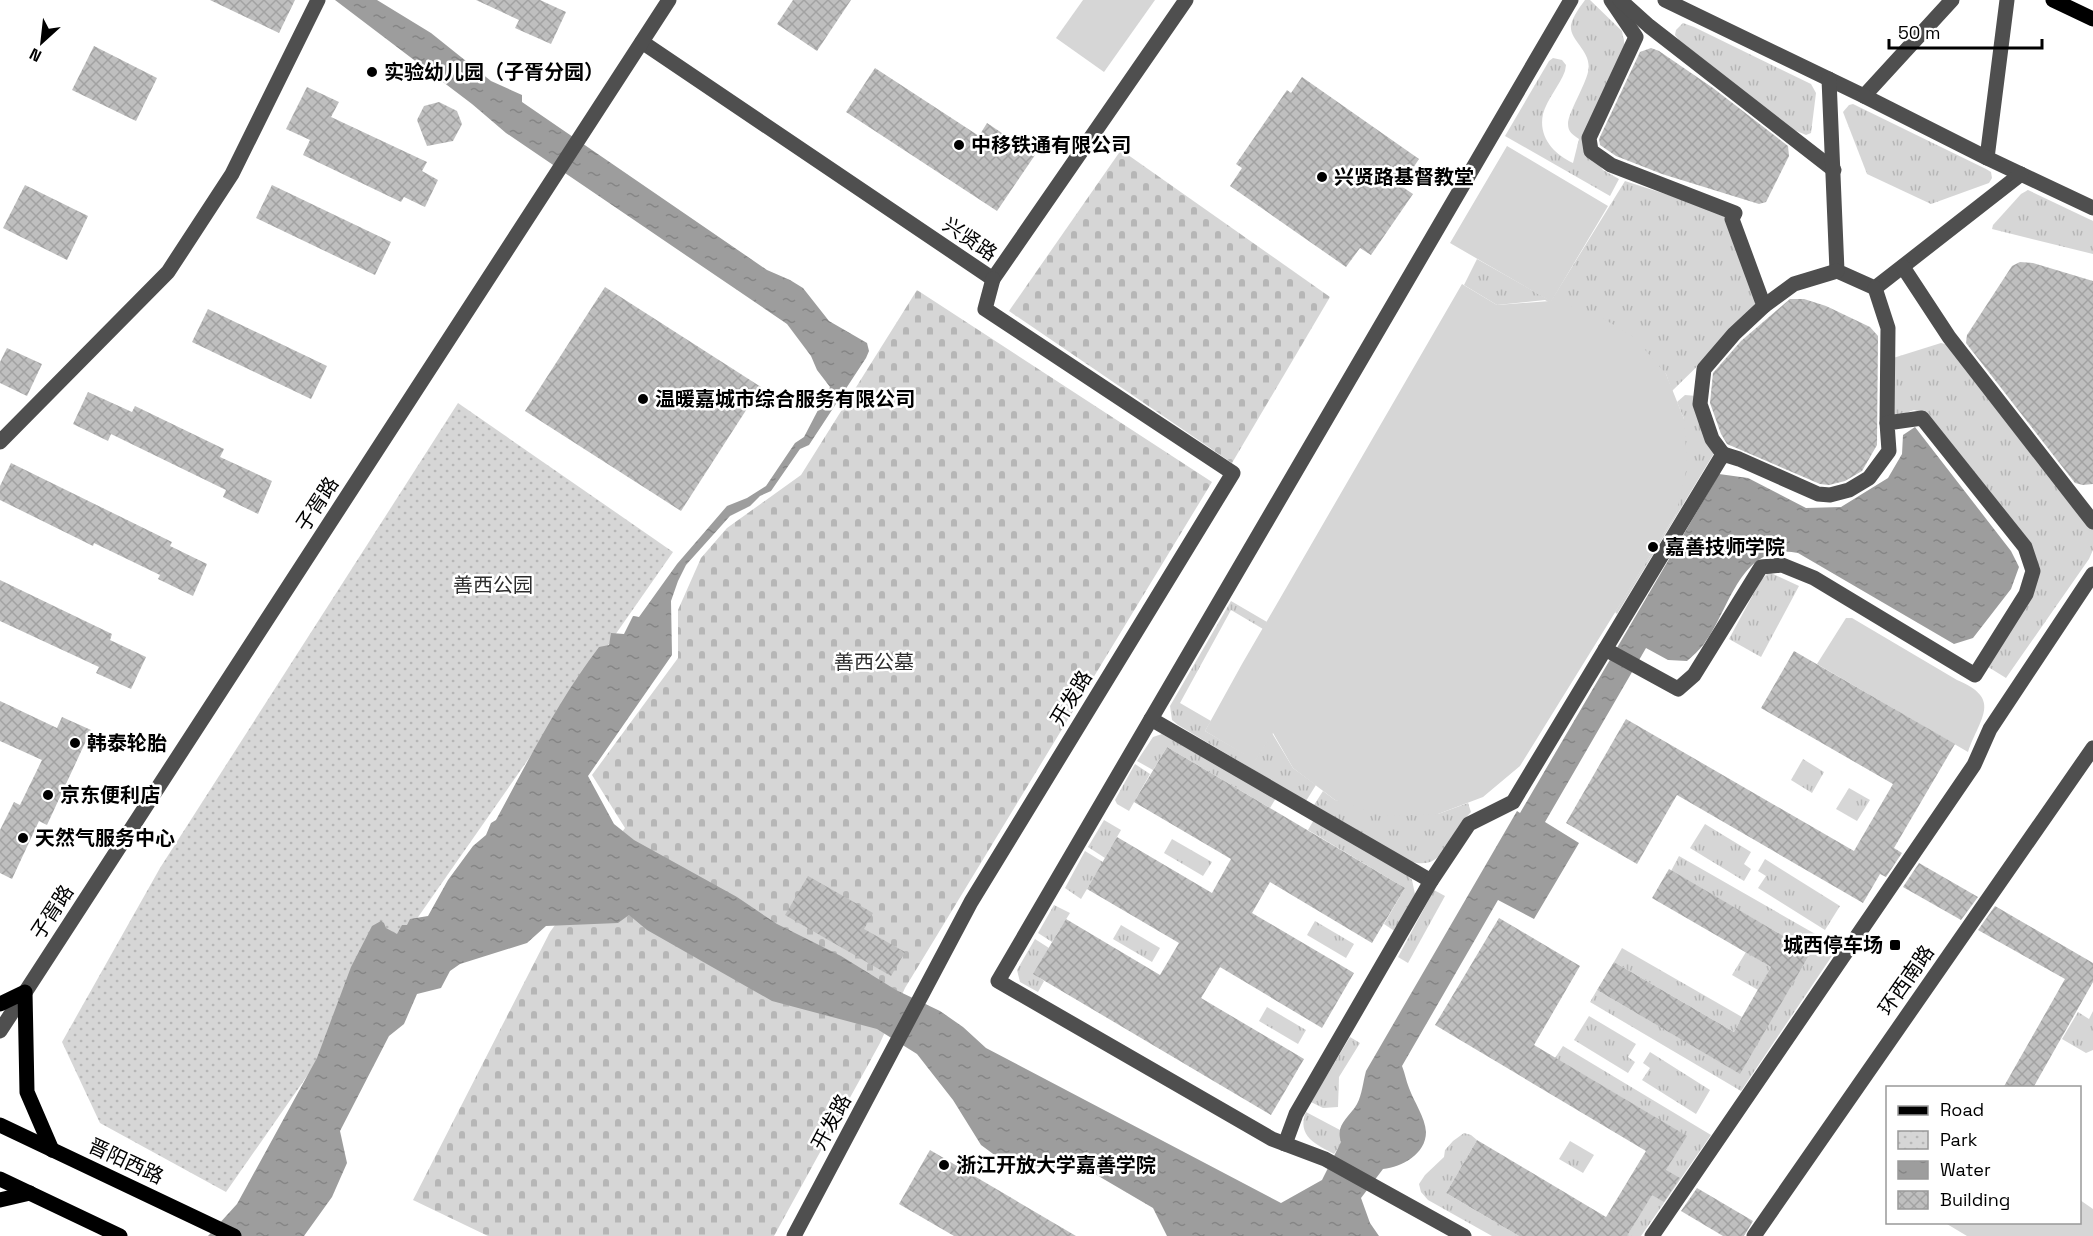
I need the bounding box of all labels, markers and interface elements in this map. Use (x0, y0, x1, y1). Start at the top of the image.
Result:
north arrow (12, 12, 72, 72)
scale bar (1889, 12, 2042, 50)
text: 50 m (1898, 21, 1940, 44)
text: N (26, 43, 45, 67)
place label: 实验幼儿园（子胥分园） (384, 59, 604, 85)
marker: 实验幼儿园（子胥分园） (365, 65, 379, 79)
place label: 中移铁通有限公司 (971, 132, 1131, 158)
marker: 中移铁通有限公司 (952, 138, 966, 152)
place label: 兴贤路基督教堂 (1334, 164, 1474, 190)
marker: 兴贤路基督教堂 (1315, 170, 1329, 184)
street label: 兴贤路 (938, 211, 1002, 267)
place label: 温暖嘉城市综合服务有限公司 (655, 386, 915, 412)
marker: 温暖嘉城市综合服务有限公司 (636, 392, 650, 406)
street label: 子胥路 (290, 472, 344, 536)
place label: 嘉善技师学院 (1665, 534, 1785, 560)
marker: 嘉善技师学院 (1646, 540, 1660, 554)
park label: 善西公园 (453, 572, 533, 598)
park label: 善西公墓 (834, 649, 914, 675)
street label: 开发路 (1044, 666, 1098, 730)
place label: 韩泰轮胎 (87, 730, 167, 756)
marker: 韩泰轮胎 (68, 736, 82, 750)
place label: 京东便利店 (60, 782, 160, 808)
marker: 京东便利店 (41, 788, 55, 802)
place label: 天然气服务中心 (35, 825, 175, 851)
marker: 天然气服务中心 (16, 831, 30, 845)
street label: 子胥路 (25, 880, 79, 944)
place label: 城西停车场 (1783, 932, 1883, 958)
marker: 城西停车场 (1888, 938, 1902, 952)
street label: 环西南路 (1872, 940, 1940, 1020)
legend (1886, 1086, 2081, 1224)
street label: 开发路 (805, 1089, 857, 1155)
text: Road (1940, 1098, 1984, 1121)
text: Park (1940, 1128, 1978, 1151)
street label: 晋阳西路 (84, 1132, 168, 1190)
place label: 浙江开放大学嘉善学院 (956, 1152, 1156, 1178)
marker: 浙江开放大学嘉善学院 (937, 1158, 951, 1172)
text: Water (1940, 1158, 1991, 1181)
text: Building (1940, 1188, 2010, 1211)

